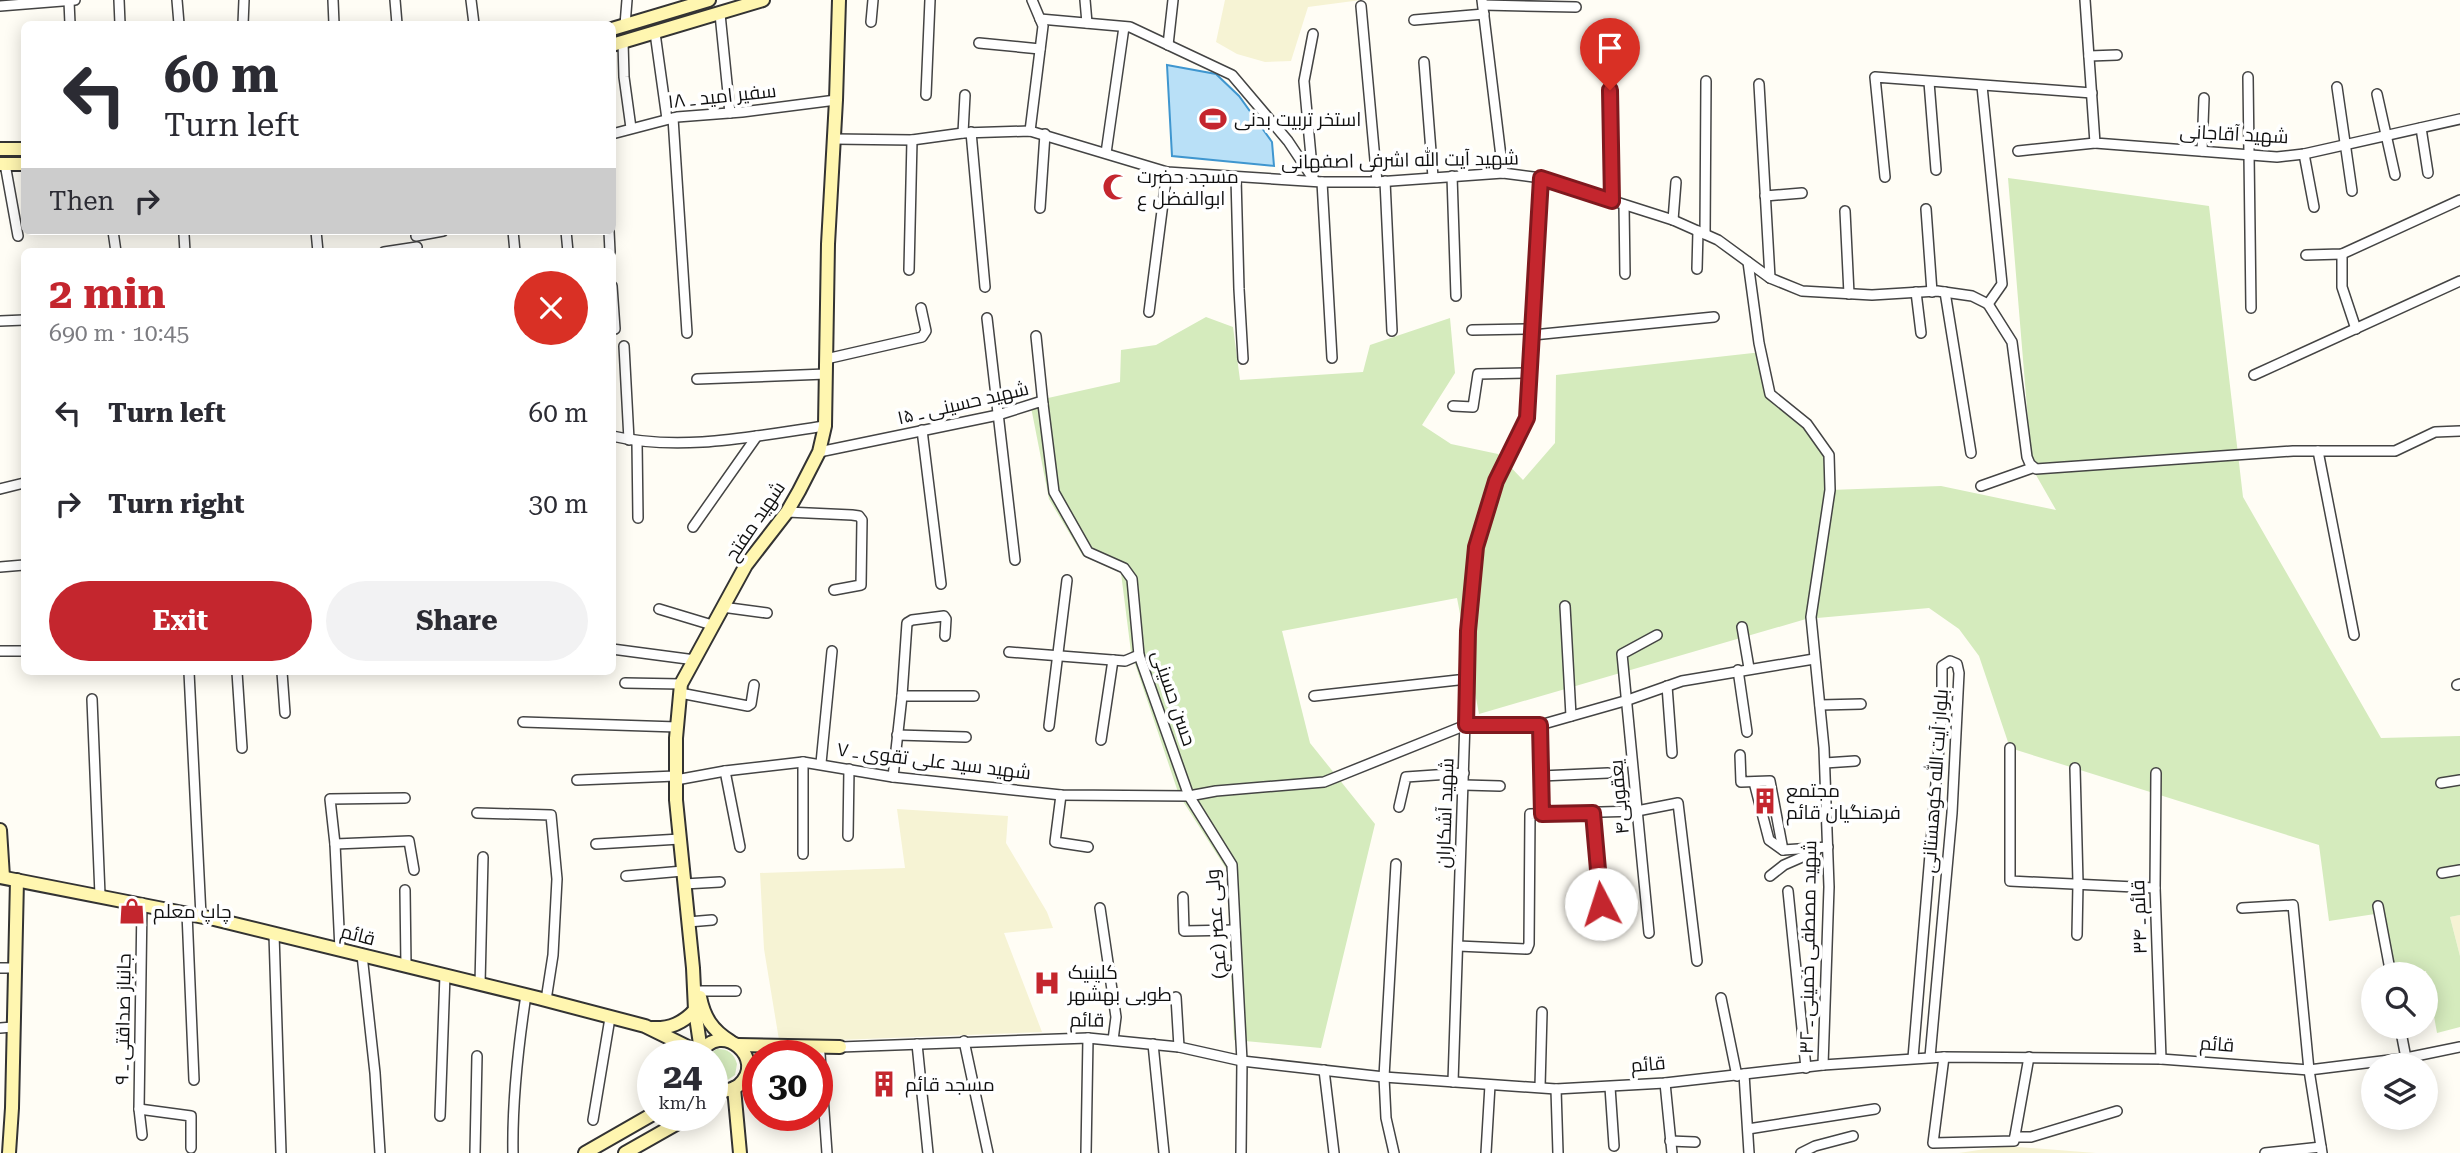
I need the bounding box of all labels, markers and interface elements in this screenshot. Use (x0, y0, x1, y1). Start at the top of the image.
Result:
pin (1580, 18, 1640, 90)
icon: arrive (1591, 29, 1629, 67)
text: 60 m (164, 47, 279, 104)
icon: left (49, 49, 140, 140)
street label: سفیر امید ـ ۱۸ (667, 79, 777, 113)
sports icon: استخر تربیت بدنی (1198, 104, 1228, 134)
text: Turn left (164, 106, 299, 144)
place label: استخر تربیت بدنی (1234, 108, 1361, 131)
street label: شهید آقاجانی (2179, 120, 2289, 148)
street label: شهید آیت الله اشرفی اصفهانی (1281, 145, 1519, 174)
place label: مسجد حضرت ابوالفضل ع (1137, 165, 1239, 212)
mosque icon: مسجد حضرت ابوالفضل ع (1101, 172, 1131, 202)
icon: right (128, 182, 166, 220)
text: Then (49, 186, 114, 216)
text: 2 min (49, 269, 166, 318)
button: close (514, 271, 588, 345)
text: 690 m · 10:45 (49, 320, 189, 347)
street label: شهید حسینی ـ ۱۵ (895, 377, 1031, 429)
icon: left (49, 394, 87, 432)
text: Turn left (108, 398, 226, 428)
text: 60 m (529, 398, 588, 428)
street label: شهید مفتح (720, 477, 792, 566)
icon: right (49, 485, 87, 523)
text: Turn right (108, 489, 244, 519)
text: 30 m (529, 489, 588, 519)
button: Exit (49, 581, 312, 661)
button: Share (326, 581, 588, 661)
street label: حسن حسینی (1147, 647, 1201, 749)
street label: بلوار آیت الله کوهستانی (1916, 688, 1953, 874)
street label: شهید سید علی تقوی ـ ۷ (836, 738, 1032, 784)
street label: شهید آشکاران (1432, 757, 1458, 869)
street label: یعقوبی۴ (1604, 759, 1634, 835)
place label: مجتمع فرهنگیان قائم (1786, 779, 1901, 826)
building icon: مجتمع فرهنگیان قائم (1750, 786, 1780, 816)
street label: شهید مصطفی خمینی ـ ۳۲ (1795, 840, 1821, 1054)
position arrow (1564, 867, 1638, 941)
street label: ولی عصر (عج) (1201, 868, 1233, 980)
street label: قائم ـ ۳۴ (2126, 879, 2154, 955)
shop icon: چاپ معلم (117, 896, 147, 926)
place label: چاپ معلم (153, 900, 232, 925)
street label: قائم (338, 920, 378, 952)
street label: جانباز صداقتی ـ ۹ (110, 953, 136, 1085)
place label: کلینیک طوبی بهشهر (1067, 961, 1172, 1006)
map controls (2361, 962, 2438, 1130)
button: search (2361, 962, 2438, 1039)
hospital icon: کلینیک طوبی بهشهر (1032, 968, 1062, 998)
street label: قائم (1069, 1008, 1105, 1034)
street label: قائم (2199, 1031, 2235, 1059)
speed limit sign: 30 (742, 1040, 833, 1131)
street label: قائم (1630, 1051, 1666, 1079)
button: layers (2361, 1053, 2438, 1130)
text: 24 (663, 1056, 702, 1097)
building icon: مسجد قائم (869, 1069, 899, 1099)
place label: مسجد قائم (905, 1073, 995, 1098)
text: km/h (658, 1092, 707, 1113)

